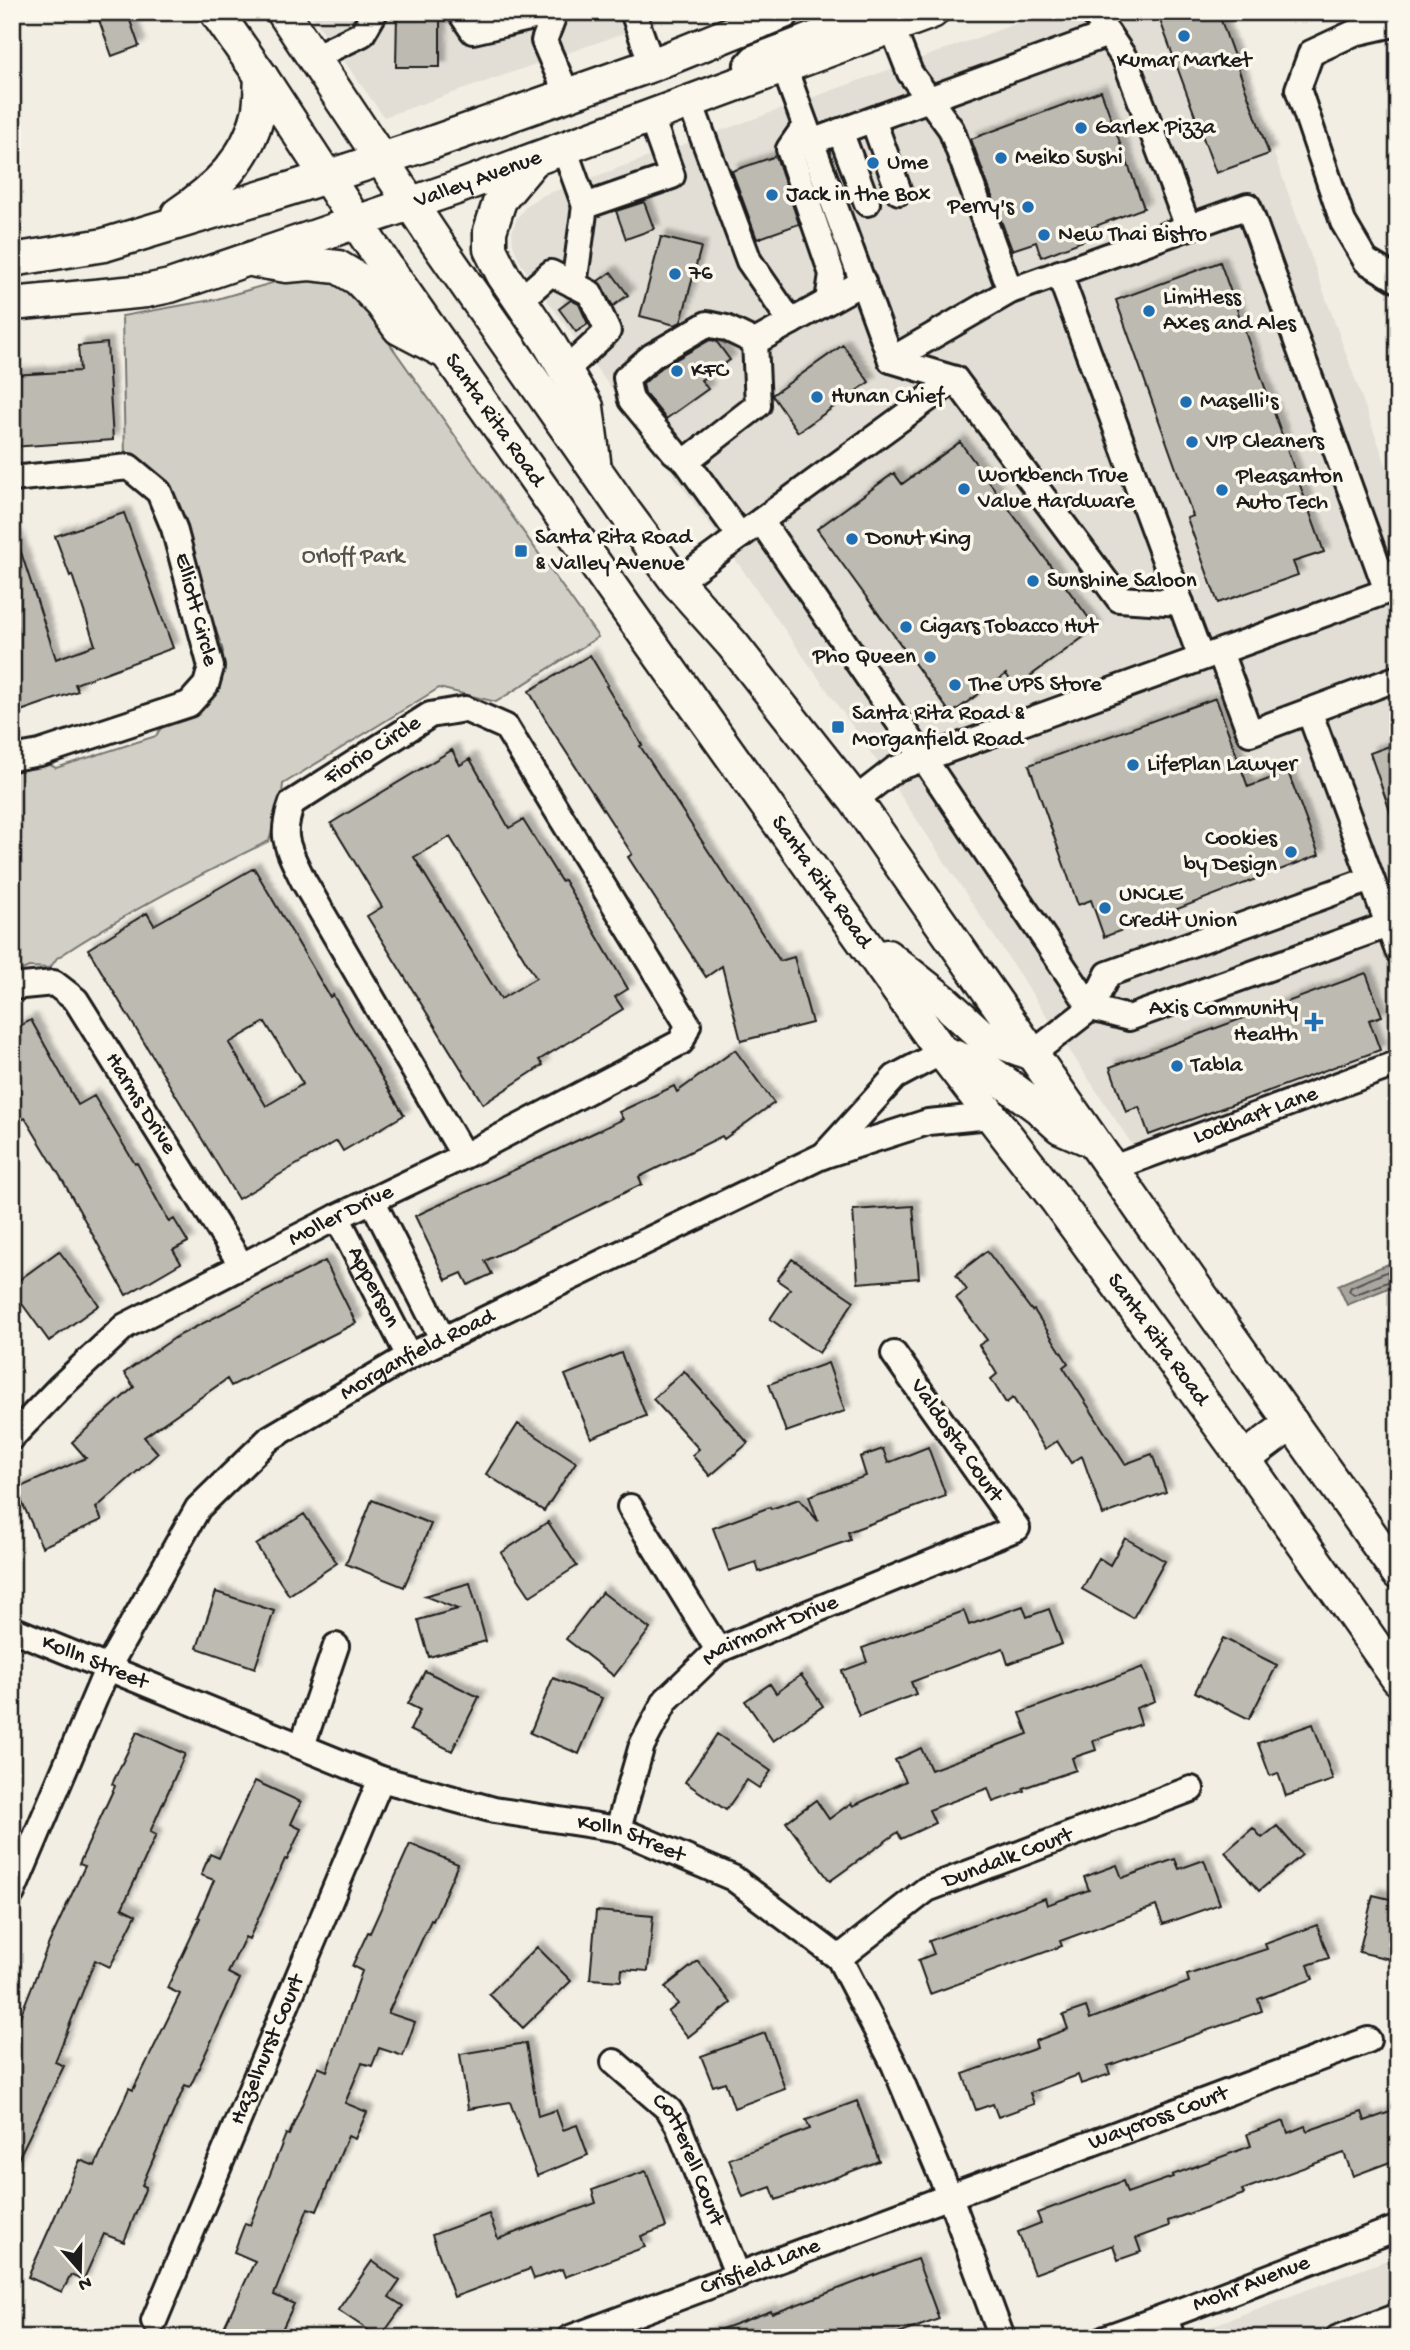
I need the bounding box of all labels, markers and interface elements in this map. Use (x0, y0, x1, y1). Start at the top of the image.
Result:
marker: Kumar Market (1176, 28, 1192, 44)
place label: Kumar Market (1117, 48, 1253, 75)
place label: Garlex Pizza (1095, 115, 1217, 142)
marker: Garlex Pizza (1073, 120, 1089, 136)
street label: Valley Avenue (410, 144, 546, 215)
place label: Meiko Sushi (1015, 145, 1123, 172)
place label: Ume (887, 150, 930, 177)
marker: Meiko Sushi (993, 150, 1009, 166)
marker: Ume (865, 155, 881, 171)
place label: Jack in the Box (786, 182, 931, 209)
marker: Jack in the Box (764, 187, 780, 203)
place label: Perry's (947, 194, 1015, 221)
marker: Perry's (1020, 199, 1036, 215)
place label: New Thai Bistro (1058, 222, 1207, 249)
marker: New Thai Bistro (1036, 227, 1052, 243)
place label: 76 (688, 261, 713, 288)
marker: 76 (667, 266, 683, 282)
place label: Limitless Axes and Ales (1163, 285, 1297, 338)
marker: Limitless Axes and Ales (1141, 303, 1157, 319)
street label: Santa Rita Road (438, 348, 551, 493)
place label: KFC (691, 358, 729, 385)
marker: KFC (669, 363, 685, 379)
place label: Hunan Chief (831, 384, 946, 411)
marker: Hunan Chief (809, 389, 825, 405)
place label: Maselli's (1200, 389, 1279, 416)
marker: Maselli's (1178, 394, 1194, 410)
place label: VIP Cleaners (1205, 429, 1325, 456)
marker: VIP Cleaners (1184, 434, 1200, 450)
place label: Workbench True Value Hardware (977, 463, 1136, 516)
place label: Pleasanton Auto Tech (1235, 464, 1343, 517)
marker: Workbench True Value Hardware (956, 481, 972, 497)
marker: Pleasanton Auto Tech (1214, 482, 1230, 498)
place label: Santa Rita Road & Valley Avenue (535, 525, 693, 578)
place label: Donut King (864, 526, 971, 553)
marker: Donut King (844, 531, 860, 547)
marker: Santa Rita Road & Valley Avenue (513, 543, 529, 559)
park label: Orloff Park (302, 544, 407, 571)
street label: Elliott Circle (168, 550, 224, 670)
place label: Sunshine Saloon (1047, 568, 1197, 595)
marker: Sunshine Saloon (1025, 573, 1041, 589)
place label: Cigars Tobacco Hut (920, 614, 1099, 641)
marker: Cigars Tobacco Hut (898, 619, 914, 635)
place label: Pho Queen (812, 644, 916, 671)
marker: Pho Queen (922, 649, 938, 665)
place label: The UPS Store (967, 672, 1103, 699)
marker: The UPS Store (947, 677, 963, 693)
place label: Santa Rita Road & Morganfield Road (852, 701, 1025, 754)
street label: Fiorio Circle (319, 709, 427, 793)
marker: Santa Rita Road & Morganfield Road (830, 719, 846, 735)
place label: LifePlan Lawyer (1147, 752, 1298, 779)
marker: LifePlan Lawyer (1125, 757, 1141, 773)
street label: Santa Rita Road (765, 810, 879, 955)
place label: Cookies by Design (1184, 826, 1278, 879)
marker: Cookies by Design (1283, 844, 1299, 860)
place label: UNCLE Credit Union (1119, 882, 1237, 935)
marker: UNCLE Credit Union (1097, 900, 1113, 916)
place label: Axis Community Health (1149, 996, 1298, 1049)
marker: Axis Community Health (1304, 1012, 1324, 1032)
street label: Harms Drive (99, 1048, 183, 1160)
place label: Tabla (1189, 1053, 1244, 1080)
marker: Tabla (1169, 1058, 1185, 1074)
street label: Lockhart Lane (1190, 1080, 1323, 1151)
street label: Moller Drive (284, 1178, 399, 1253)
street label: Apperson (341, 1242, 406, 1332)
street label: Santa Rita Road (1101, 1268, 1215, 1412)
street label: Morganfield Road (335, 1302, 500, 1407)
street label: Valdosta Court (903, 1373, 1010, 1509)
street label: Mairmont Drive (696, 1588, 843, 1672)
street label: Kolln Street (37, 1629, 153, 1697)
street label: Kolln Street (575, 1809, 690, 1870)
street label: Dundalk Court (937, 1821, 1078, 1896)
street label: Hazelhurst Court (224, 1969, 312, 2129)
street label: Waycross Court (1085, 2079, 1233, 2157)
street label: Cotterell Court (646, 2088, 731, 2231)
street label: Crisfield Lane (696, 2232, 825, 2302)
north arrow (46, 2234, 116, 2304)
street label: Mohr Avenue (1189, 2249, 1315, 2319)
text: N (75, 2270, 94, 2296)

